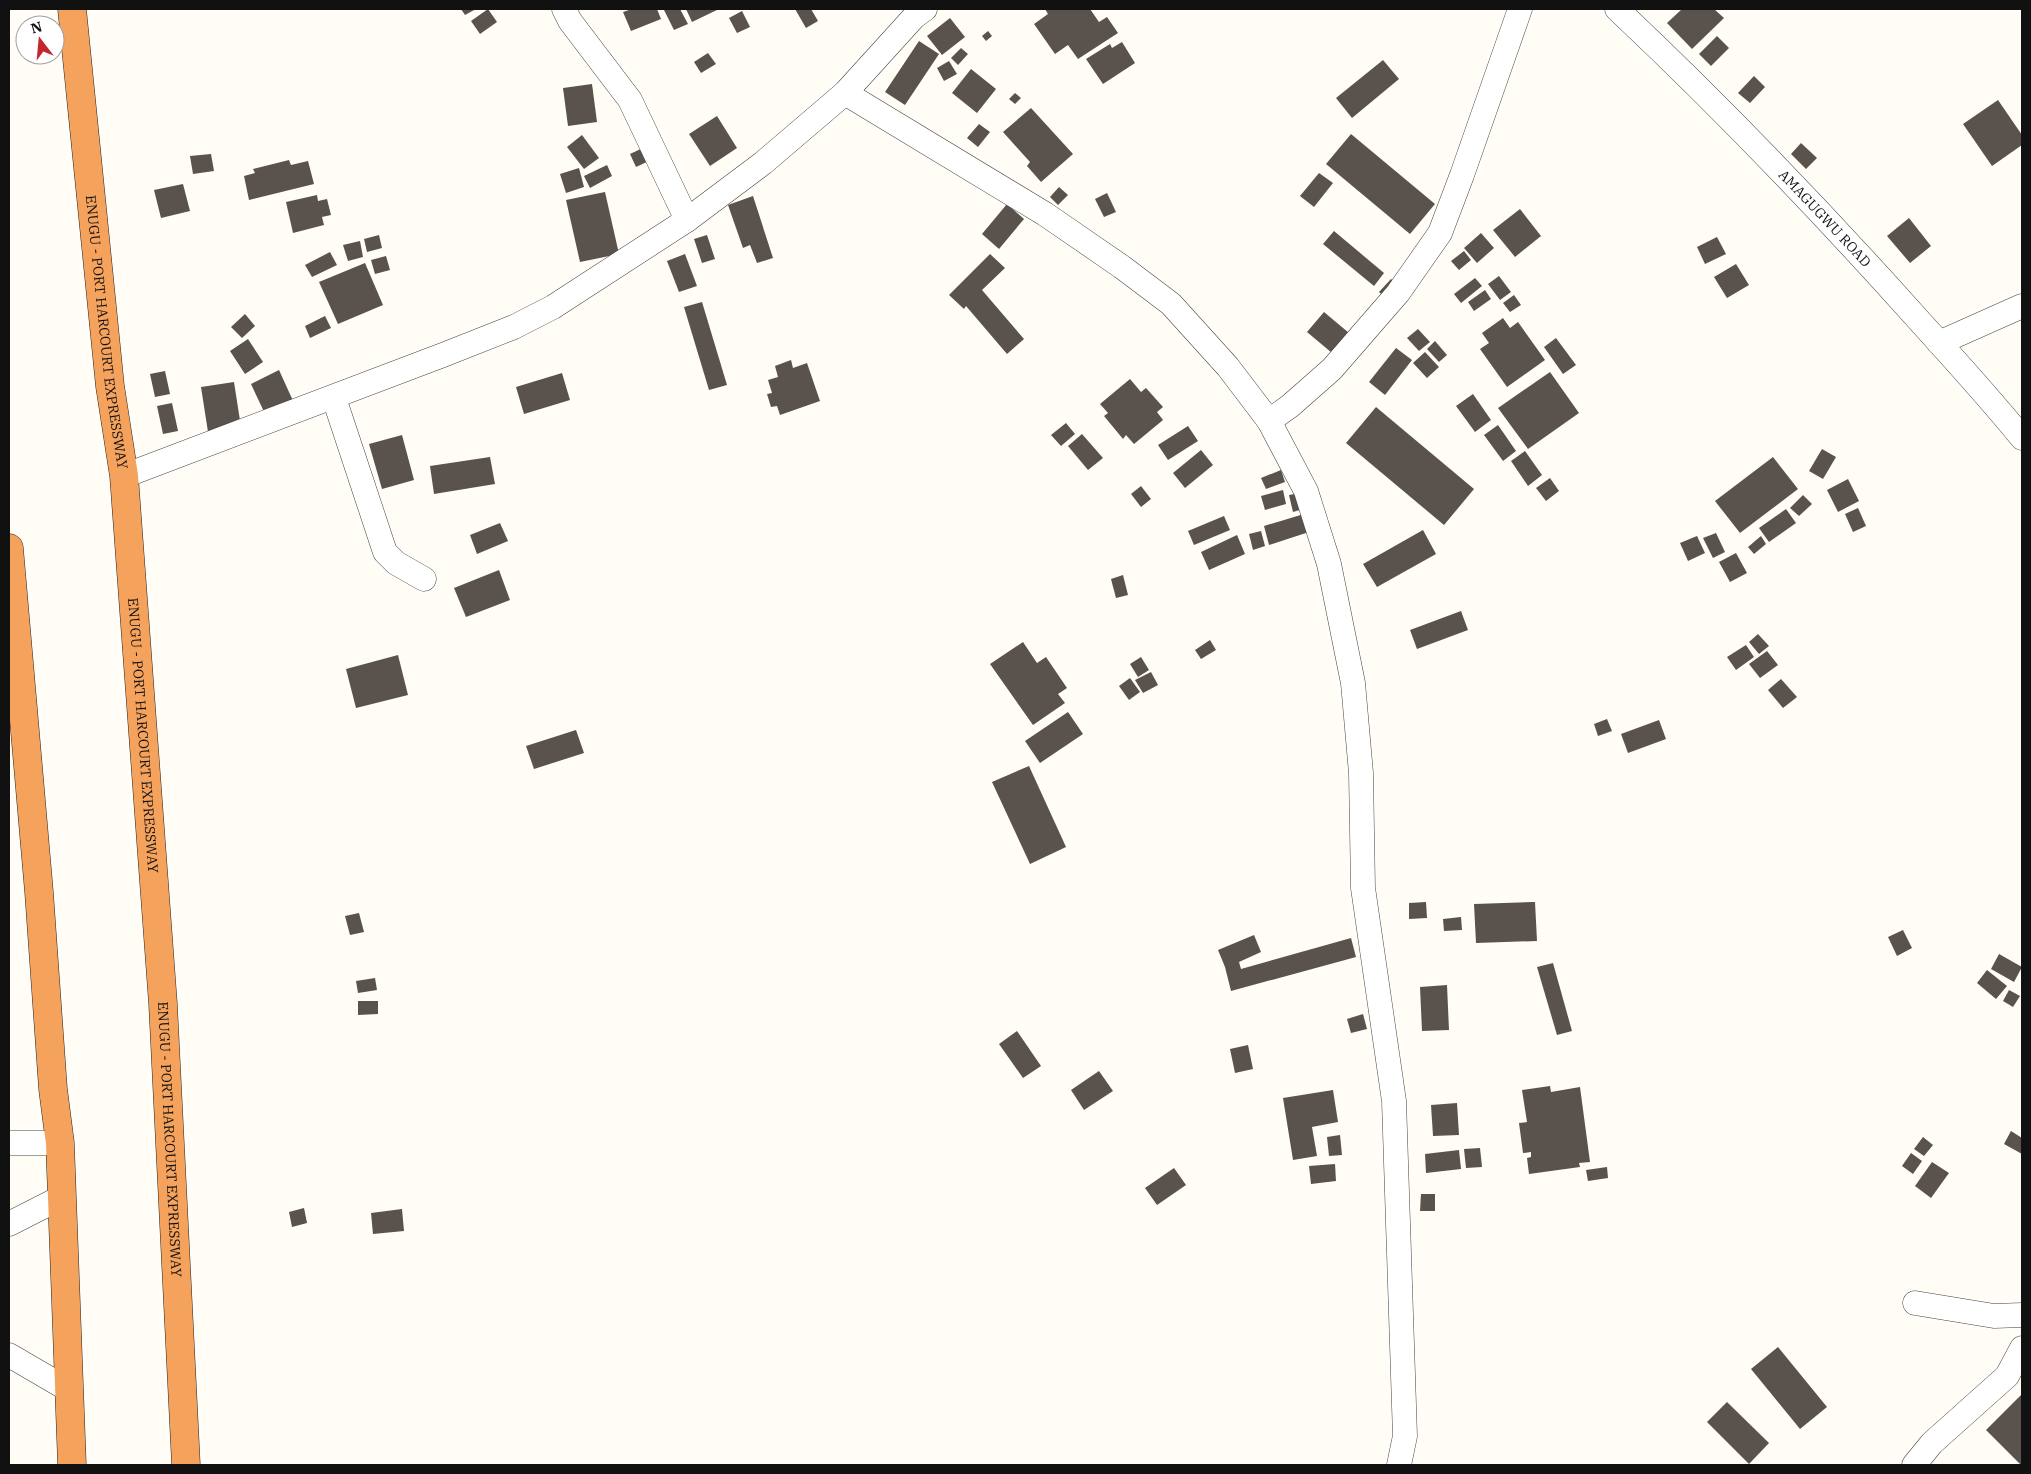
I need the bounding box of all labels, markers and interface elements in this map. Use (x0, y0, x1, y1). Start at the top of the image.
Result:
north arrow (15, 15, 65, 65)
text: N (29, 17, 44, 38)
street label: AMAGUGWU ROAD (1775, 166, 1875, 271)
street label: ENUGU - PORT HARCOURT EXPRESSWAY (82, 194, 132, 471)
street label: ENUGU - PORT HARCOURT EXPRESSWAY (124, 597, 162, 874)
street label: ENUGU - PORT HARCOURT EXPRESSWAY (154, 1001, 186, 1278)

